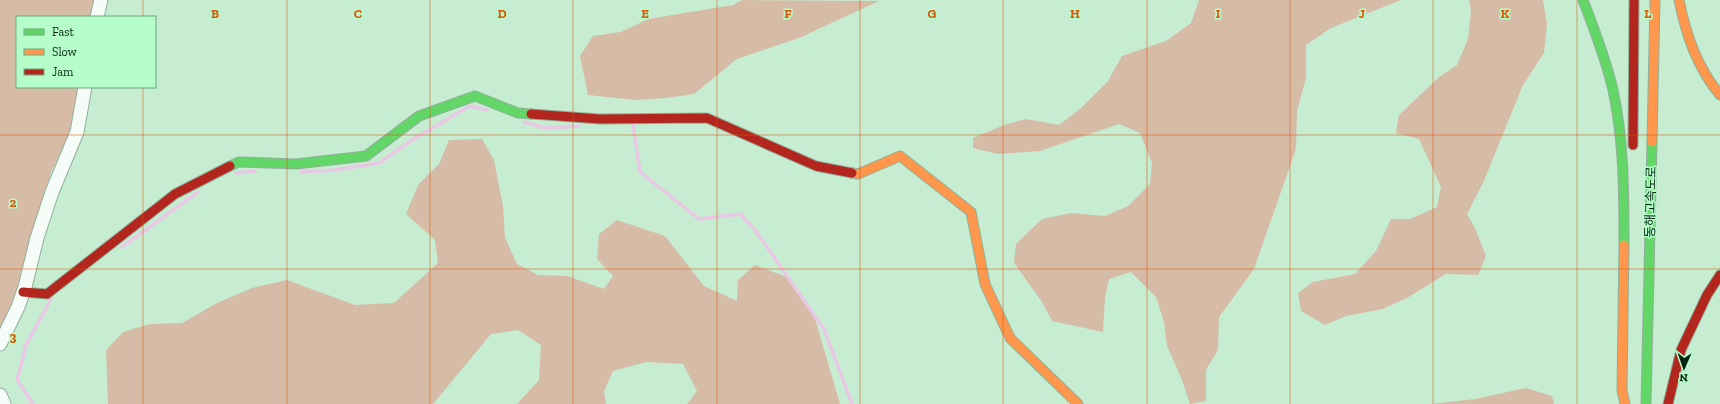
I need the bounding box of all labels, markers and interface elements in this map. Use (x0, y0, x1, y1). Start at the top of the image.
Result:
text: B (211, 6, 219, 21)
text: C (354, 6, 362, 21)
text: D (497, 6, 507, 21)
text: E (641, 6, 649, 21)
text: F (784, 6, 792, 21)
text: G (928, 6, 937, 21)
text: H (1070, 6, 1080, 21)
text: I (1216, 6, 1221, 21)
text: J (1359, 6, 1365, 21)
text: K (1501, 6, 1510, 21)
text: L (1644, 6, 1652, 21)
legend (16, 16, 156, 88)
text: Fast (52, 25, 75, 39)
text: Slow (52, 45, 78, 59)
text: Jam (52, 65, 74, 79)
street label: 동해고속도로 (1642, 166, 1659, 238)
text: 2 (10, 195, 17, 210)
text: 3 (10, 329, 17, 344)
north arrow (1664, 348, 1704, 388)
text: N (1679, 371, 1688, 384)

